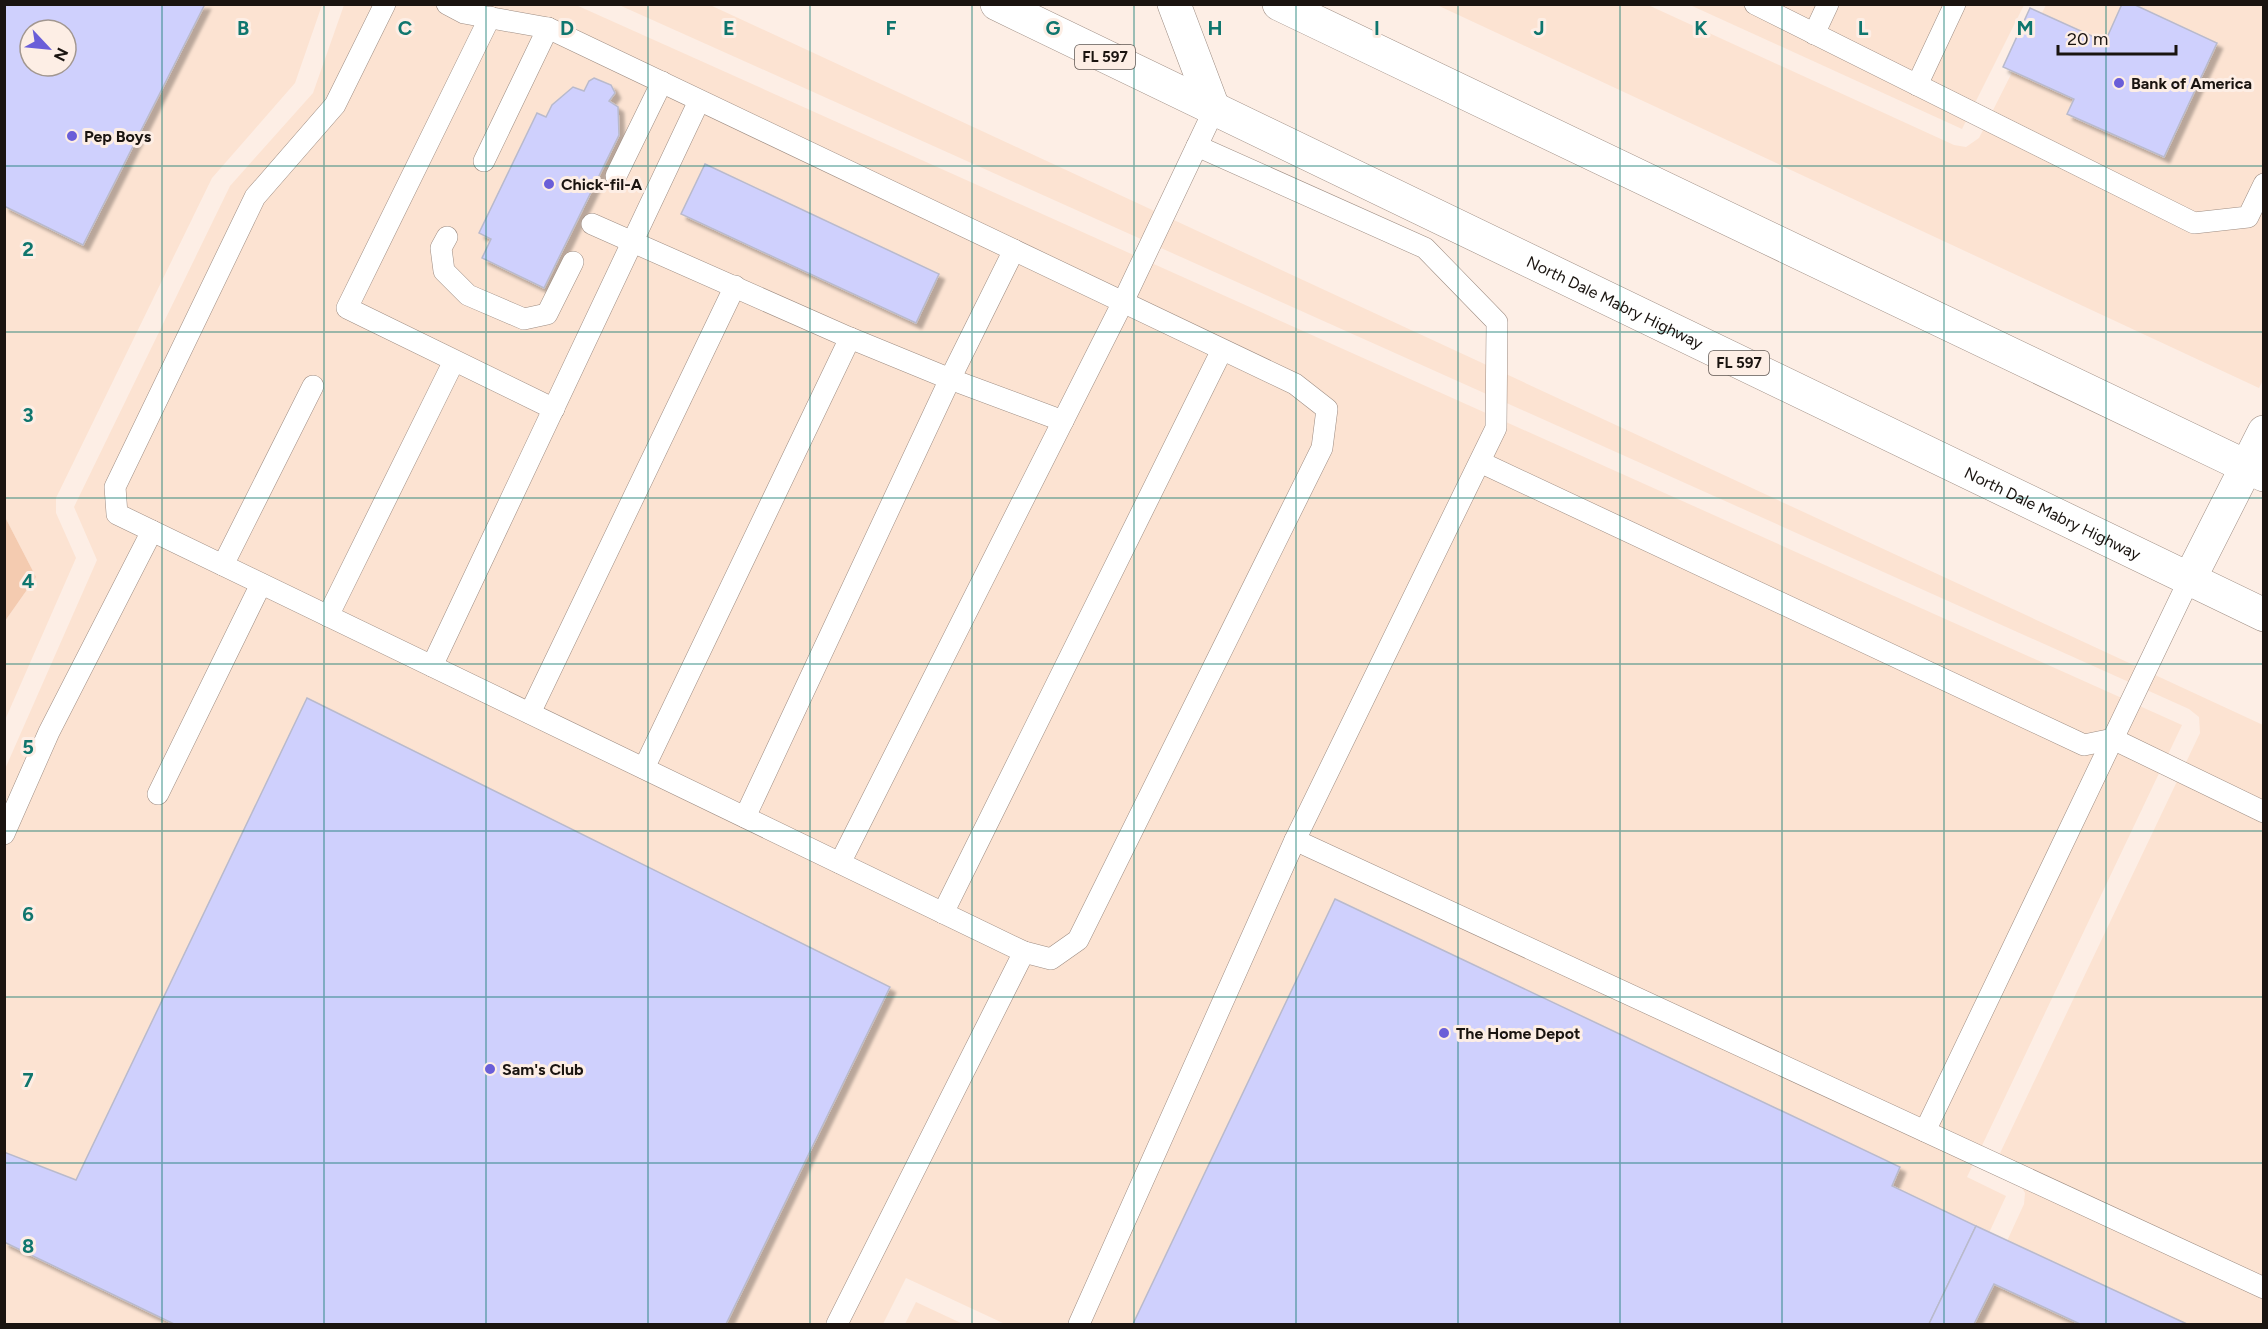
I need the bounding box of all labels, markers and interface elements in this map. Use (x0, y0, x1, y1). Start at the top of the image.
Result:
text: B (237, 16, 249, 40)
text: C (398, 16, 412, 40)
text: D (560, 16, 574, 40)
text: E (723, 16, 735, 40)
text: F (885, 16, 897, 40)
text: G (1046, 16, 1061, 40)
text: H (1208, 16, 1223, 40)
text: I (1374, 16, 1380, 40)
text: J (1533, 16, 1545, 40)
text: K (1694, 16, 1708, 40)
text: L (1858, 16, 1869, 40)
text: M (2016, 16, 2034, 40)
north arrow (18, 18, 78, 78)
scale bar (2058, 18, 2176, 56)
text: 20 m (2067, 28, 2108, 50)
text: N (50, 45, 72, 64)
road number: FL 597 (1075, 45, 1135, 69)
place label: Bank of America (2131, 74, 2252, 93)
marker: Bank of America (2112, 76, 2126, 90)
place label: Pep Boys (84, 127, 152, 146)
marker: Pep Boys (65, 129, 79, 143)
place label: Chick-fil-A (561, 175, 643, 194)
marker: Chick-fil-A (542, 177, 556, 191)
text: 2 (22, 237, 34, 261)
street label: North Dale Mabry Highway (1524, 251, 1707, 353)
road number: FL 597 (1709, 351, 1769, 375)
text: 3 (22, 403, 34, 427)
street label: North Dale Mabry Highway (1962, 463, 2144, 564)
text: 4 (22, 569, 35, 593)
text: 5 (22, 735, 34, 759)
text: 6 (22, 902, 34, 926)
place label: The Home Depot (1456, 1024, 1580, 1043)
marker: The Home Depot (1437, 1026, 1451, 1040)
place label: Sam's Club (502, 1060, 584, 1079)
marker: Sam's Club (483, 1062, 497, 1076)
text: 7 (22, 1068, 34, 1092)
text: 8 (22, 1234, 34, 1258)

